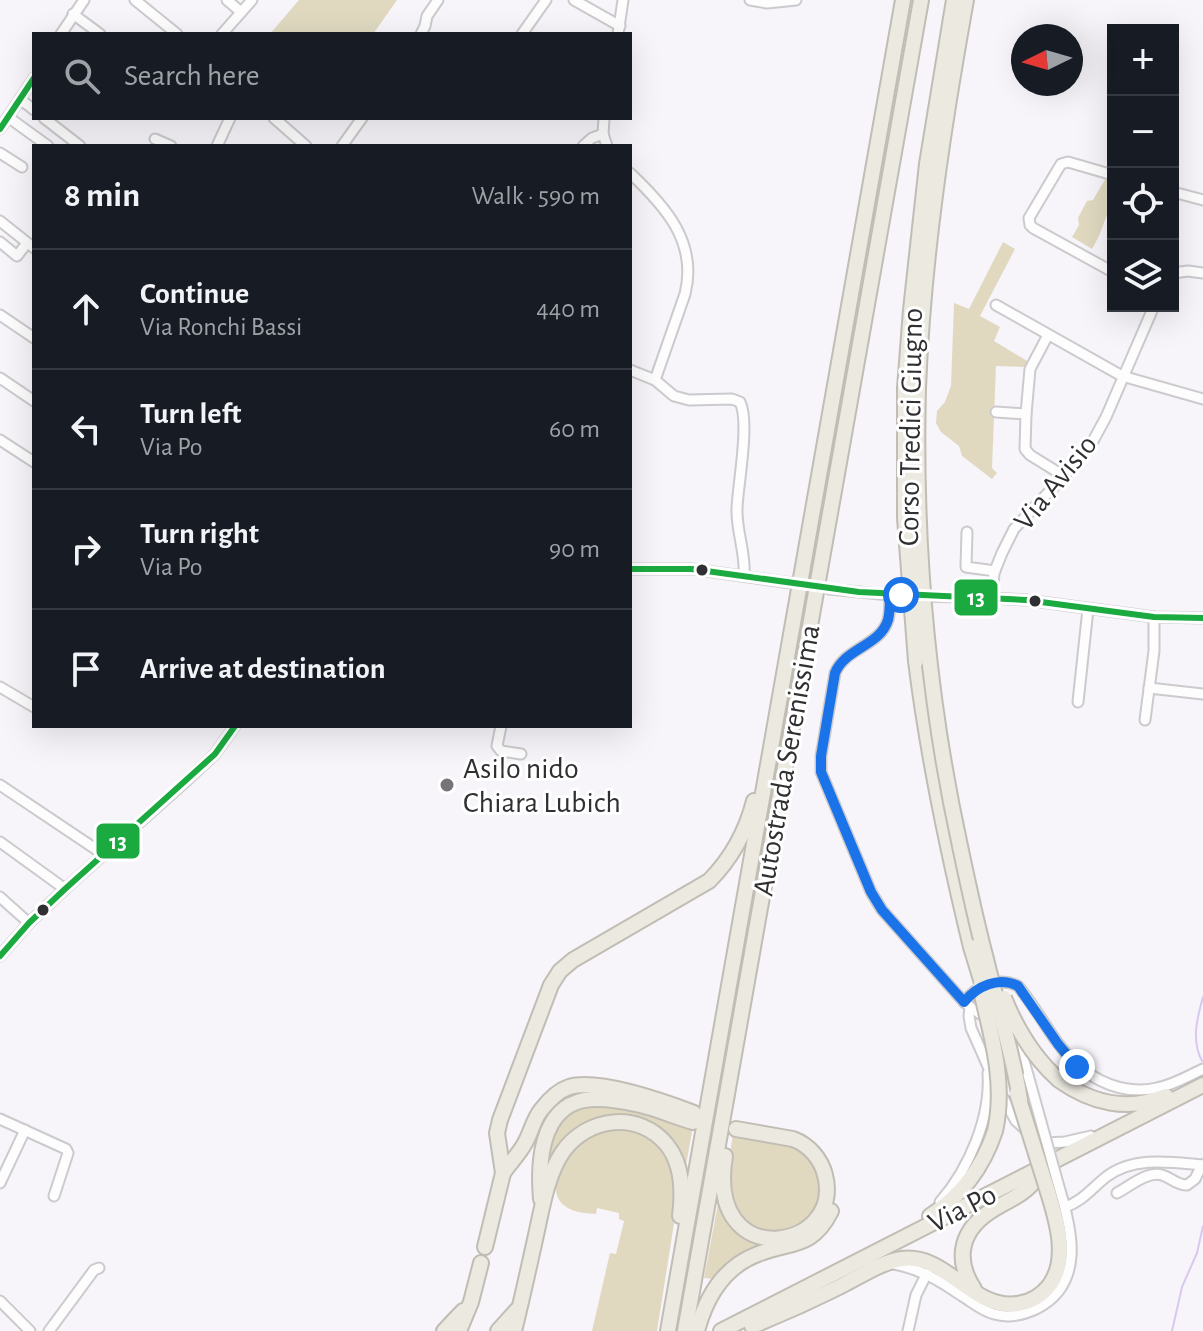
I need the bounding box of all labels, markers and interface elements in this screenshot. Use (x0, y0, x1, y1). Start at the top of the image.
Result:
north arrow (1011, 24, 1083, 96)
map controls (1107, 24, 1179, 312)
button: + (1107, 24, 1179, 96)
search box (32, 32, 632, 120)
icon: search (60, 54, 104, 98)
text: Search here (124, 61, 260, 91)
button: − (1107, 96, 1179, 168)
button: locate (1107, 168, 1179, 240)
text: 8 min (64, 179, 140, 213)
text: Walk · 590 m (471, 183, 600, 209)
button: layers (1107, 240, 1179, 312)
text: Continue (140, 279, 249, 309)
icon: ahead (64, 287, 108, 331)
text: 440 m (536, 296, 600, 322)
street label: Corso Tredici Giugno (894, 308, 928, 546)
text: Via Ronchi Bassi (140, 314, 302, 340)
text: Turn left (140, 399, 241, 429)
icon: left (64, 407, 108, 451)
text: 60 m (549, 416, 600, 442)
street label: Via Avisio (1009, 429, 1103, 536)
text: Via Po (140, 434, 202, 460)
text: Turn right (140, 519, 259, 549)
icon: right (64, 527, 108, 571)
text: 90 m (549, 536, 600, 562)
text: Via Po (140, 554, 202, 580)
unlabelled marker (694, 562, 710, 578)
route start (883, 577, 919, 613)
line badge: 13 (953, 578, 999, 617)
text: 13 (967, 587, 985, 609)
unlabelled marker (1027, 593, 1043, 609)
street label: Autostrada Serenissima (748, 622, 826, 898)
icon: arrive (64, 647, 108, 691)
text: Arrive at destination (140, 654, 386, 684)
place label: Asilo nido Chiara Lubich (463, 754, 621, 818)
marker: Asilo nido Chiara Lubich (438, 776, 456, 794)
line badge: 13 (95, 822, 141, 860)
text: 13 (109, 831, 127, 853)
unlabelled marker (35, 902, 51, 918)
route end (1059, 1049, 1095, 1085)
street label: Via Po (924, 1179, 1001, 1239)

